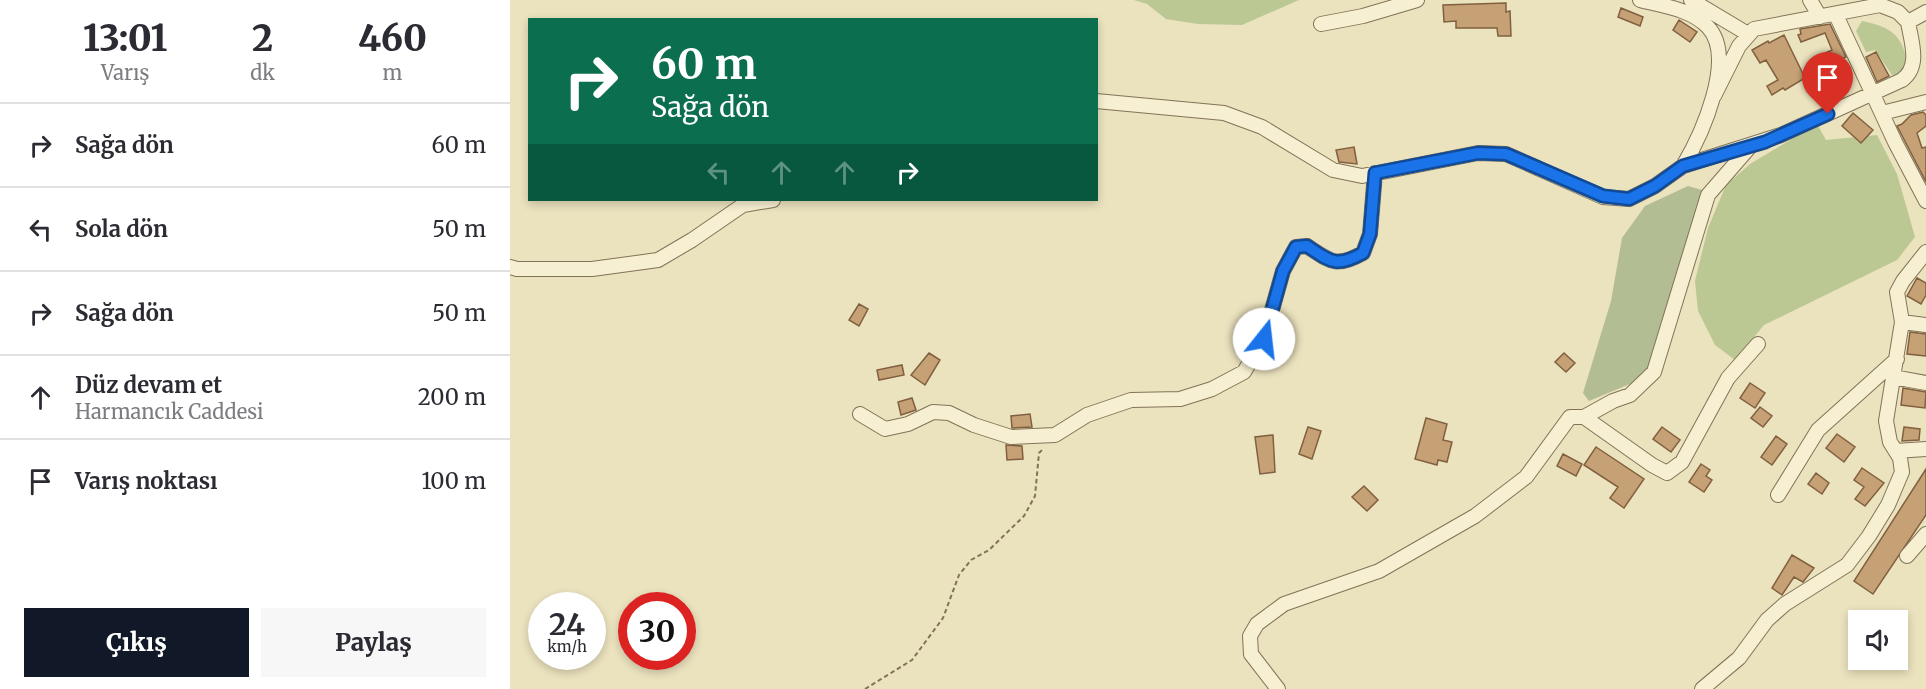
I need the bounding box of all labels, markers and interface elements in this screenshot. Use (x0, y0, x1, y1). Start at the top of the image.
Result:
text: 13:01 (83, 16, 167, 61)
text: 2 (252, 16, 273, 61)
text: 460 (358, 16, 427, 61)
text: 60 m (651, 38, 757, 90)
icon: right (552, 42, 630, 120)
pin (1802, 52, 1853, 114)
text: Varış (101, 60, 149, 85)
text: dk (250, 60, 275, 85)
text: m (383, 60, 402, 85)
icon: arrive (1811, 61, 1844, 94)
text: Sağa dön (651, 90, 769, 124)
icon: right (24, 129, 57, 162)
text: Sağa dön (75, 131, 174, 159)
text: 60 m (432, 131, 486, 159)
icon: left (702, 156, 735, 189)
icon: ahead (765, 156, 798, 189)
icon: ahead (828, 156, 861, 189)
icon: right (891, 156, 924, 189)
icon: left (24, 213, 57, 246)
text: Sola dön (75, 215, 168, 243)
text: 50 m (432, 215, 486, 243)
icon: right (24, 297, 57, 330)
text: Sağa dön (75, 299, 174, 327)
text: 50 m (432, 299, 486, 327)
position arrow (1232, 307, 1296, 371)
text: Düz devam et (75, 371, 222, 399)
icon: ahead (24, 381, 57, 414)
text: 200 m (418, 383, 486, 411)
text: Harmancık Caddesi (75, 399, 263, 424)
icon: arrive (24, 465, 57, 498)
text: Varış noktası (75, 467, 217, 495)
text: 100 m (421, 467, 486, 495)
speed limit sign: 30 (618, 592, 696, 670)
text: 24 (549, 605, 585, 643)
button: Çıkış (24, 608, 249, 677)
button: Paylaş (261, 608, 486, 677)
map controls (1848, 610, 1908, 670)
button: sound (1848, 610, 1908, 670)
text: km/h (547, 637, 587, 656)

